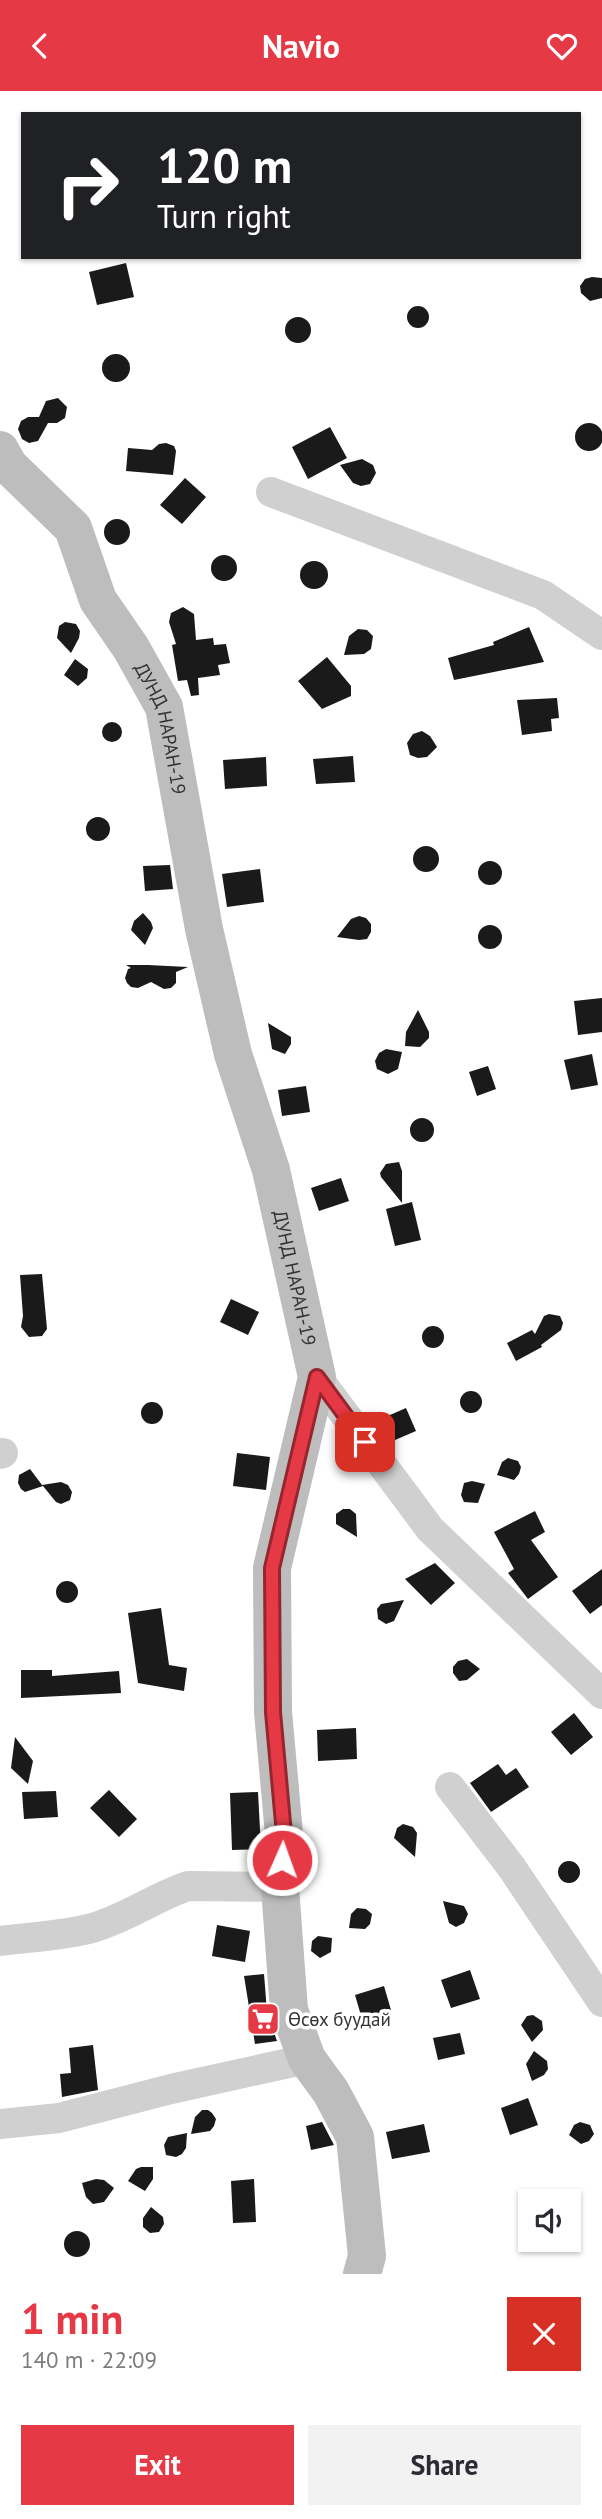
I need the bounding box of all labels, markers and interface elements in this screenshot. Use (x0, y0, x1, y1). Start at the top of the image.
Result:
text: Navio (262, 25, 340, 67)
icon: back (21, 27, 59, 65)
icon: heart (543, 27, 581, 65)
text: 120 m (157, 133, 292, 197)
icon: right (42, 140, 133, 231)
text: Turn right (157, 195, 291, 237)
street label: ДУНД НАРАН-19 (129, 658, 192, 796)
street label: ДУНД НАРАН-19 (268, 1208, 322, 1348)
pin (335, 1412, 395, 1472)
icon: arrive (346, 1423, 384, 1461)
position arrow (245, 1823, 319, 1897)
supermarket icon: Өсөх буудай (244, 2000, 282, 2038)
place label: Өсөх буудай (288, 2007, 391, 2031)
map controls (518, 2189, 581, 2252)
button: sound (518, 2189, 581, 2252)
text: 1 min (21, 2291, 123, 2346)
button: close (507, 2297, 581, 2371)
text: 140 m · 22:09 (21, 2345, 157, 2374)
button: Exit (21, 2425, 294, 2505)
button: Share (308, 2425, 581, 2505)

